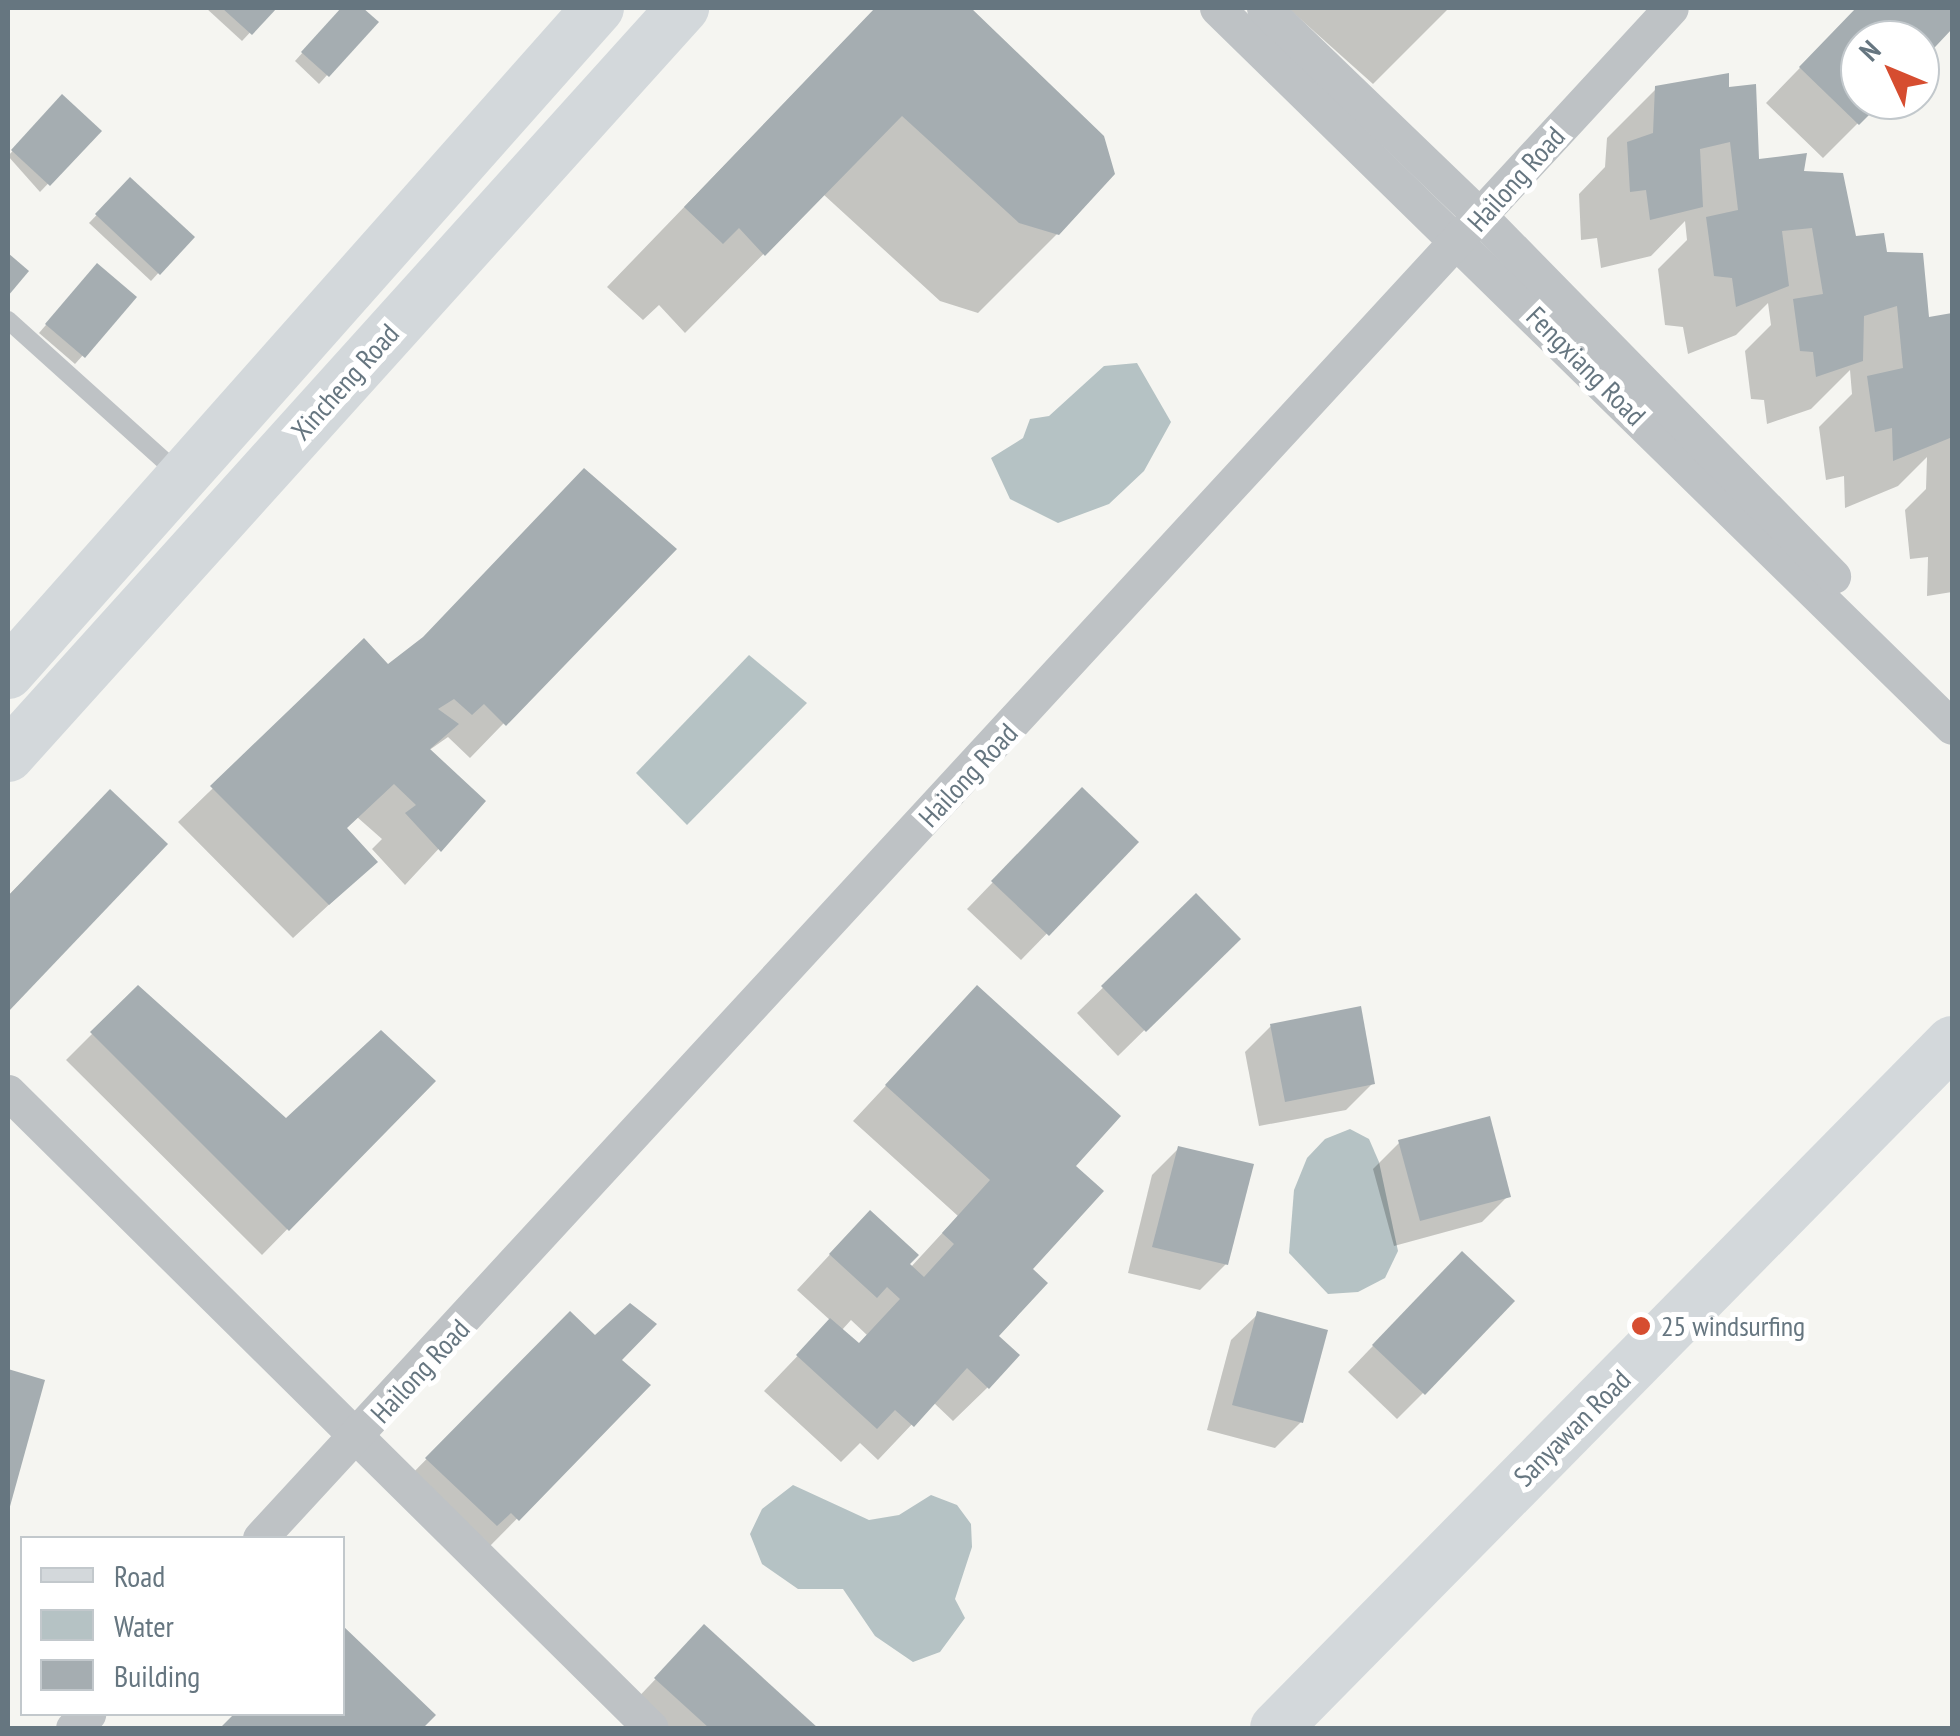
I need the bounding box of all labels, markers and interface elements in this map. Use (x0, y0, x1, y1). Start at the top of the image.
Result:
north arrow (1840, 20, 1940, 120)
text: N (1851, 32, 1888, 68)
street label: Hailong Road (1460, 120, 1572, 238)
street label: Fengxiang Road (1520, 300, 1652, 432)
street label: Xincheng Road (284, 317, 406, 447)
street label: Hailong Road (912, 716, 1024, 834)
place label: 25 windsurfing (1661, 1309, 1805, 1343)
street label: Hailong Road (364, 1312, 476, 1430)
marker: 25 windsurfing (1630, 1315, 1652, 1337)
street label: Sanyawan Road (1507, 1363, 1637, 1493)
legend (20, 1536, 345, 1716)
text: Road (114, 1556, 165, 1595)
text: Water (114, 1606, 174, 1645)
text: Building (114, 1656, 200, 1695)

